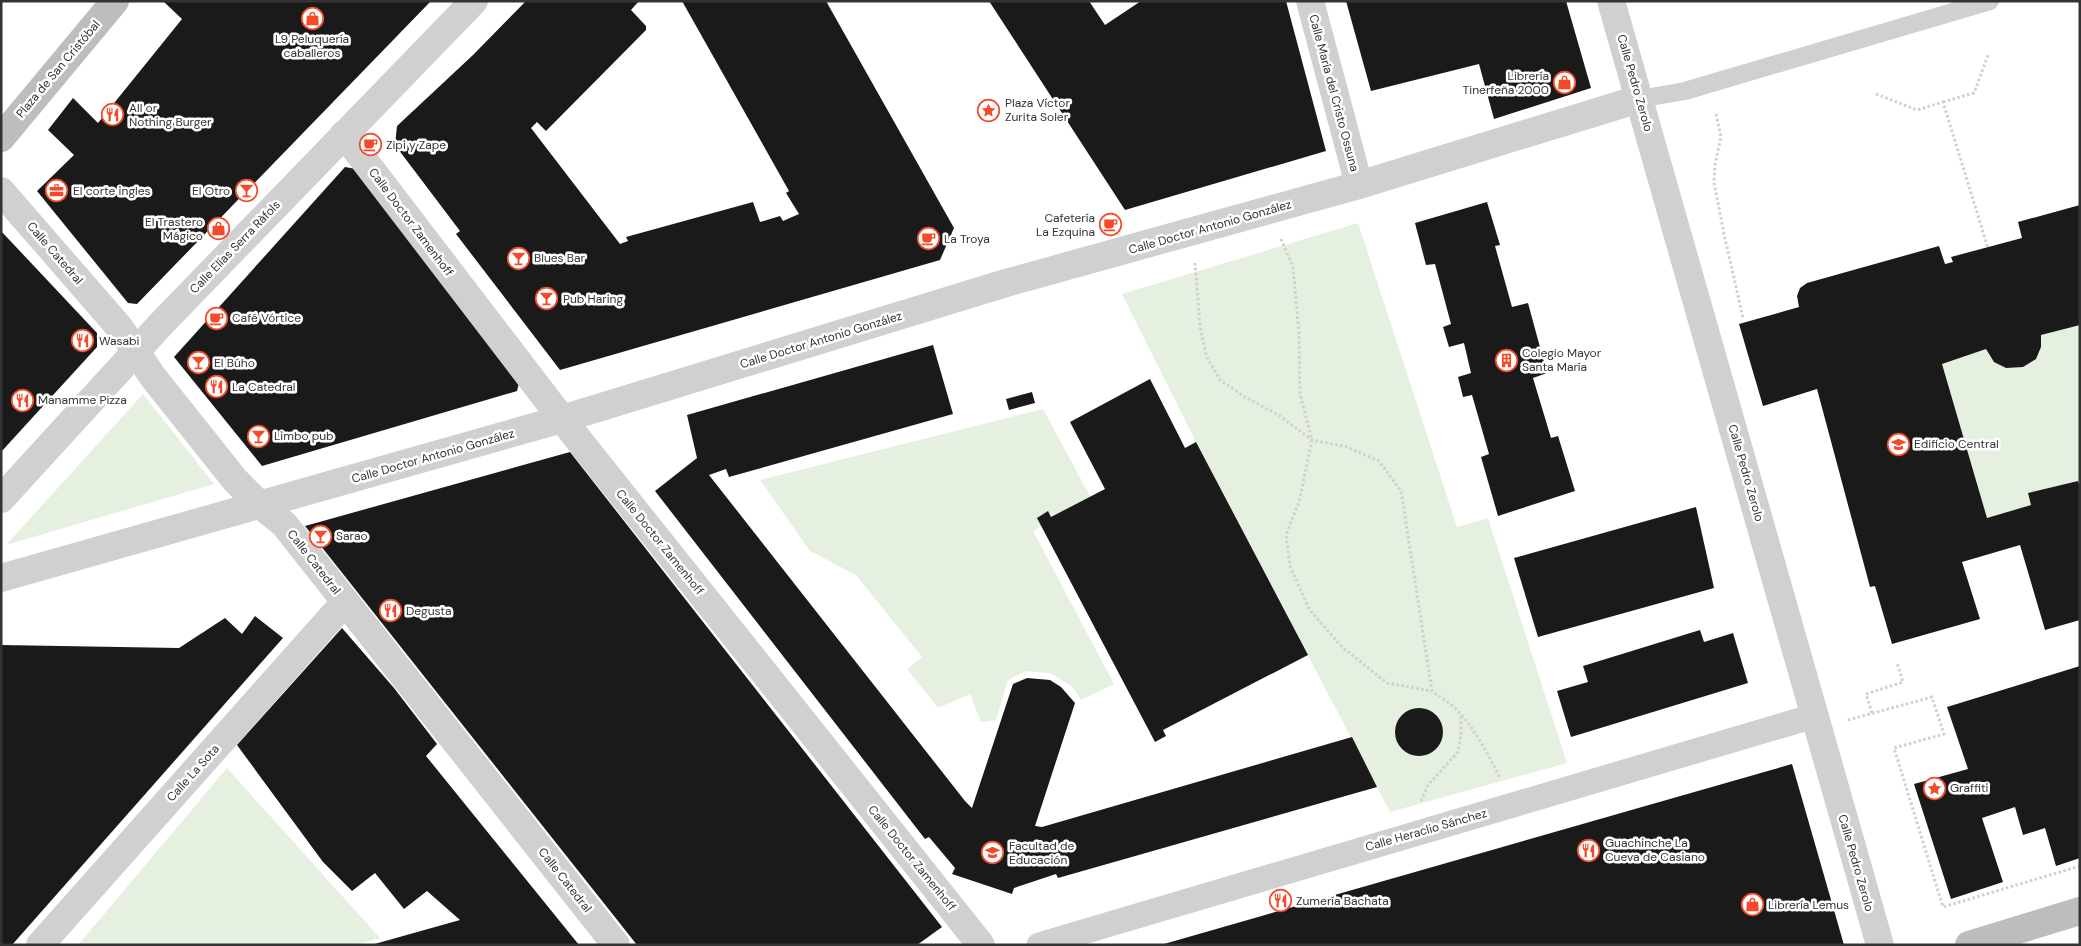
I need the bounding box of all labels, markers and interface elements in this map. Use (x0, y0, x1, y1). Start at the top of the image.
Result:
shop icon: L9 Peluquería caballeros (300, 6, 324, 30)
street label: Calle María del Cristo Ossuna (1305, 13, 1363, 173)
street label: Plaza de San Cristóbal (12, 17, 104, 121)
place label: L9 Peluquería caballeros (275, 31, 349, 61)
street label: Calle Pedro Zerolo (1613, 33, 1657, 133)
place label: Librería Tinerfeña 2000 (1463, 68, 1549, 98)
shop icon: Librería Tinerfeña 2000 (1553, 71, 1577, 95)
place label: Plaza Víctor Zurita Soler (1005, 95, 1070, 125)
place icon: Plaza Víctor Zurita Soler (977, 98, 1001, 122)
place label: All or Nothing Burger (129, 100, 212, 130)
restaurant icon: All or Nothing Burger (101, 103, 125, 127)
cafe icon: Zipi y Zape (358, 133, 382, 157)
place label: Zipi y Zape (386, 137, 446, 153)
street label: Calle Doctor Zamenhoff (365, 165, 457, 279)
office icon: El corte ingles (45, 179, 69, 203)
bar icon: El Otro (234, 179, 258, 203)
place label: El corte ingles (73, 183, 151, 199)
place label: El Otro (192, 183, 230, 199)
street label: Calle Doctor Antonio González (1127, 196, 1293, 258)
street label: Calle Elías Serra Ràfols (186, 197, 284, 297)
place label: Cafetería La Ezquina (1036, 210, 1095, 240)
cafe icon: Cafetería La Ezquina (1099, 213, 1123, 237)
place label: El Trastero Mágico (145, 214, 203, 244)
shop icon: El Trastero Mágico (207, 217, 231, 241)
street label: Calle Catedral (23, 218, 87, 288)
cafe icon: La Troya (916, 227, 940, 251)
place label: La Troya (944, 231, 990, 247)
bar icon: Blues Bar (506, 246, 530, 270)
place label: Blues Bar (534, 250, 586, 266)
bar icon: Pub Haring (535, 287, 559, 311)
place label: Pub Haring (563, 291, 623, 307)
cafe icon: Café Vórtice (204, 306, 228, 330)
street label: Calle Doctor Antonio González (738, 308, 904, 372)
place label: Café Vórtice (232, 310, 301, 326)
restaurant icon: Wasabi (71, 329, 95, 353)
place label: Wasabi (99, 333, 140, 349)
place label: Colegio Mayor Santa María (1522, 345, 1602, 375)
building icon: Colegio Mayor Santa María (1494, 348, 1518, 372)
bar icon: El Búho (186, 351, 210, 375)
place label: El Búho (214, 355, 255, 371)
restaurant icon: La Catedral (204, 375, 228, 399)
place label: La Catedral (232, 379, 296, 395)
restaurant icon: Manamme Pizza (10, 388, 34, 412)
place label: Manamme Pizza (38, 392, 127, 408)
street label: Calle Pedro Zerolo (1724, 423, 1768, 523)
bar icon: Limbo pub (246, 424, 270, 448)
street label: Calle Doctor Antonio González (350, 425, 516, 487)
place label: Limbo pub (274, 428, 334, 444)
school or university icon: Edificio Central (1886, 432, 1910, 456)
place label: Edificio Central (1914, 436, 1999, 452)
street label: Calle Doctor Zamenhoff (612, 486, 708, 598)
bar icon: Sarao (308, 524, 332, 548)
street label: Calle Catedral (284, 526, 344, 598)
place label: Sarao (336, 528, 368, 544)
restaurant icon: Degusta (378, 599, 402, 623)
place label: Degusta (406, 603, 452, 619)
street label: Calle La Sota (163, 741, 223, 805)
place icon: Graffiti (1922, 776, 1946, 800)
place label: Graffiti (1950, 780, 1989, 796)
street label: Calle Doctor Zamenhoff (864, 802, 960, 914)
street label: Calle Heraclio Sánchez (1363, 805, 1489, 855)
street label: Calle Pedro Zerolo (1834, 813, 1878, 913)
place label: Guachinche La Cueva de Casiano (1605, 835, 1705, 865)
place label: Facultad de Educación (1009, 838, 1074, 868)
restaurant icon: Guachinche La Cueva de Casiano (1577, 838, 1601, 862)
school or university icon: Facultad de Educación (981, 841, 1005, 865)
street label: Calle Catedral (535, 844, 595, 916)
restaurant icon: Zumería Bachata (1268, 889, 1292, 913)
place label: Zumería Bachata (1296, 893, 1389, 909)
shop icon: Librería Lemus (1740, 893, 1764, 917)
place label: Librería Lemus (1768, 897, 1849, 913)

